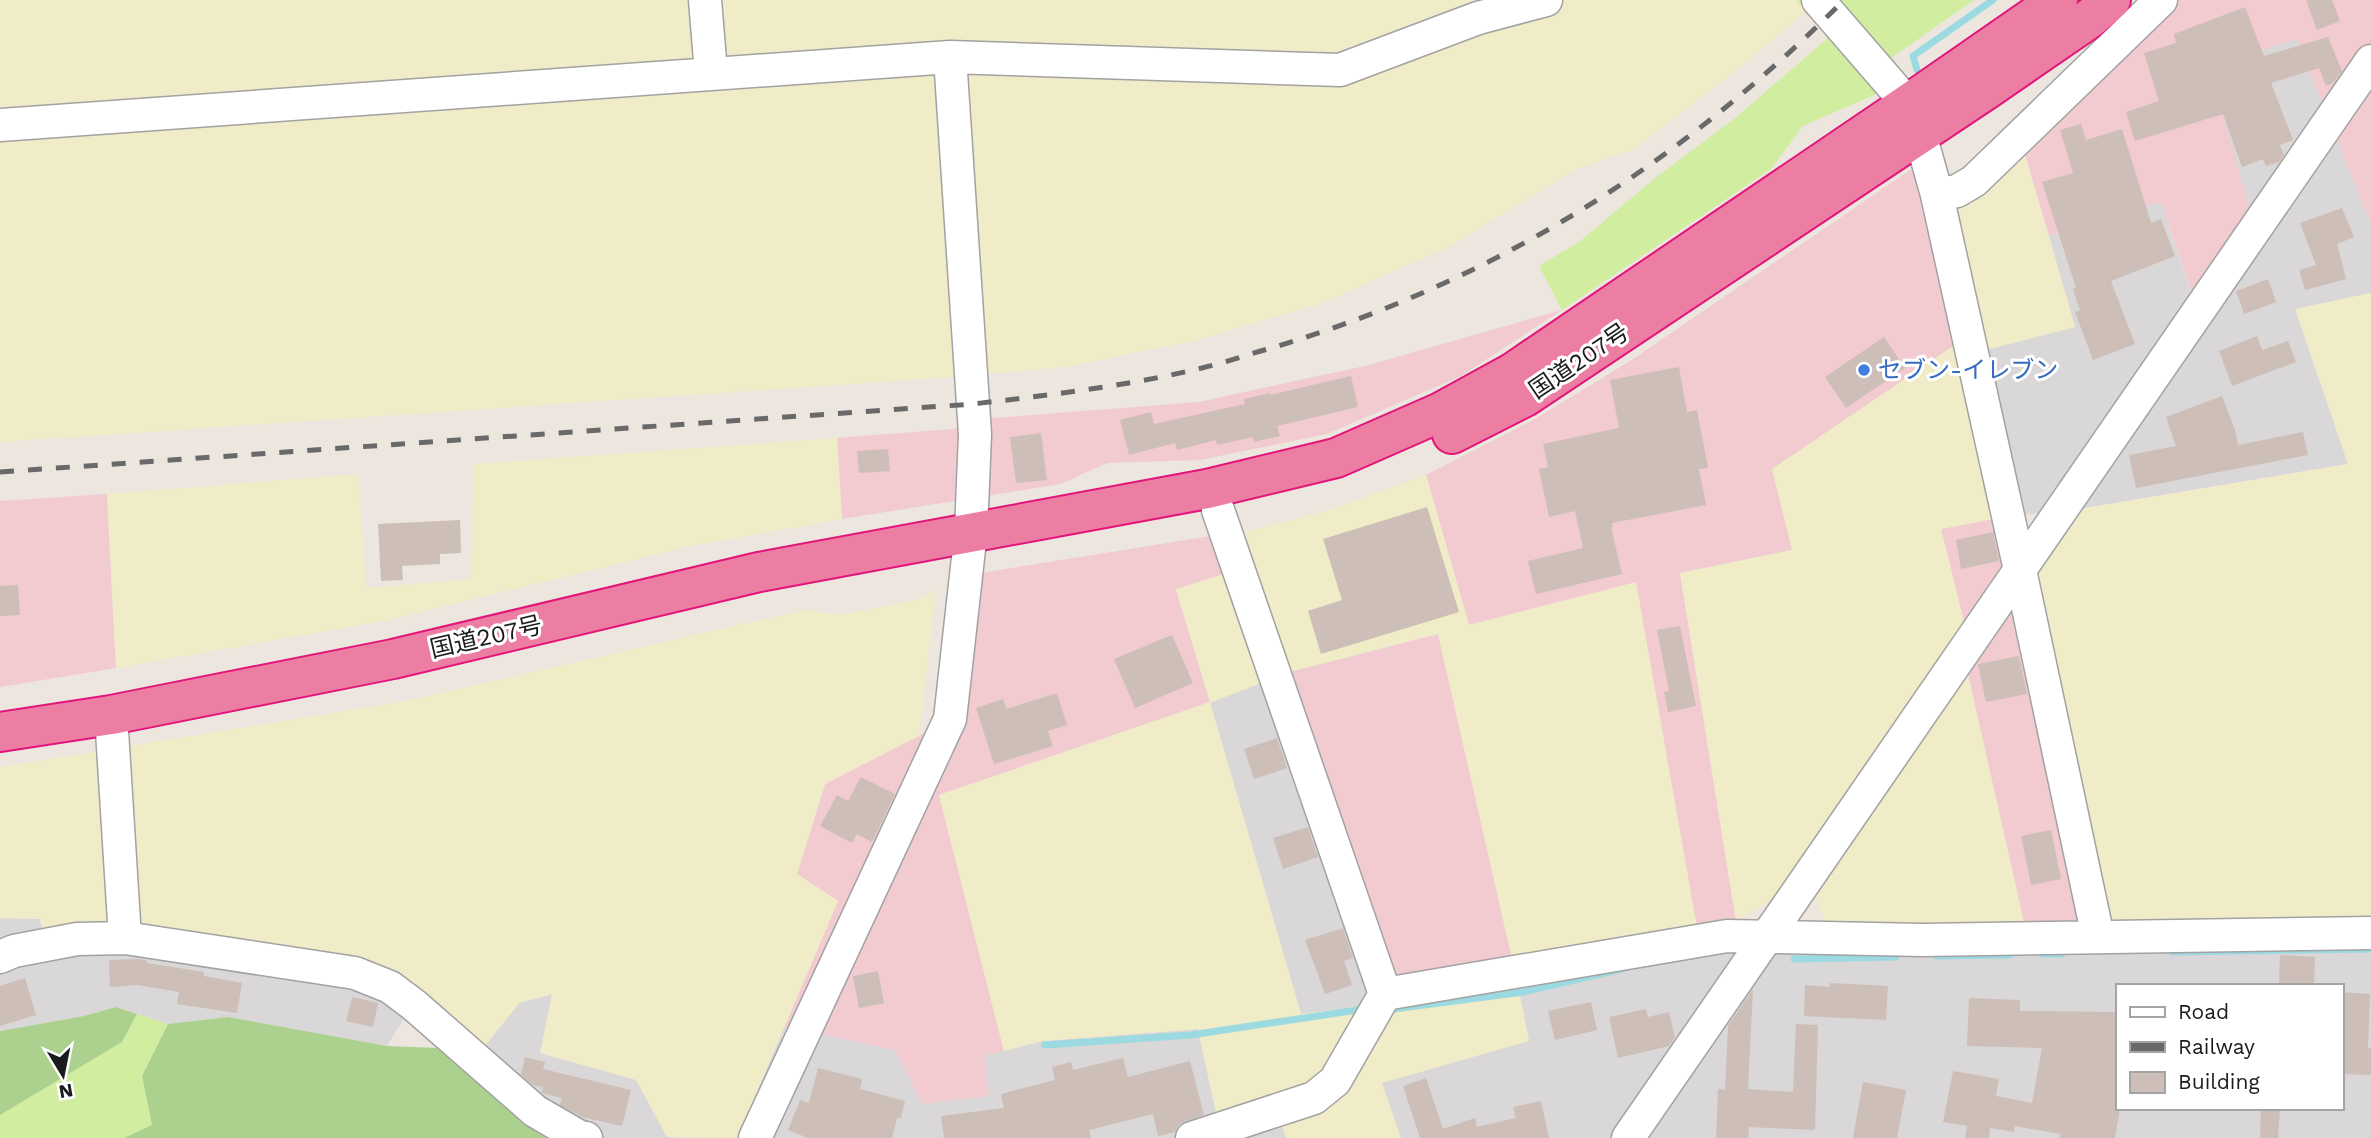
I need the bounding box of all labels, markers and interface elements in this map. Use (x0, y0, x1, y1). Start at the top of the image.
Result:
street label: 国道207号 (1524, 318, 1634, 404)
place label: セブン-イレブン (1878, 356, 2058, 384)
marker: セブン-イレブン (1856, 362, 1872, 378)
street label: 国道207号 (427, 611, 545, 663)
legend (2116, 984, 2343, 1110)
text: Road (2178, 999, 2229, 1024)
text: Railway (2178, 1034, 2255, 1059)
north arrow (28, 1040, 98, 1110)
text: Building (2178, 1069, 2260, 1094)
text: N (57, 1079, 75, 1104)

